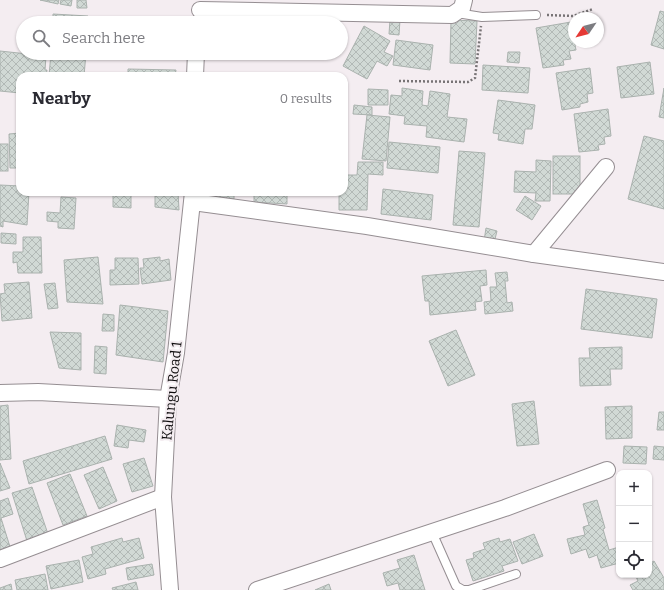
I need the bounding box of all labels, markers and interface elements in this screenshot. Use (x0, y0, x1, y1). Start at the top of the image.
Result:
north arrow (568, 12, 604, 48)
search box (16, 16, 348, 60)
icon: search (30, 27, 52, 49)
text: Search here (62, 29, 145, 47)
text: Nearby (32, 88, 91, 109)
text: 0 results (280, 91, 332, 106)
street label: Kalungu Road 1 (158, 340, 186, 441)
map controls (616, 470, 652, 578)
button: + (616, 470, 652, 506)
button: − (616, 506, 652, 542)
button: locate (616, 542, 652, 578)

